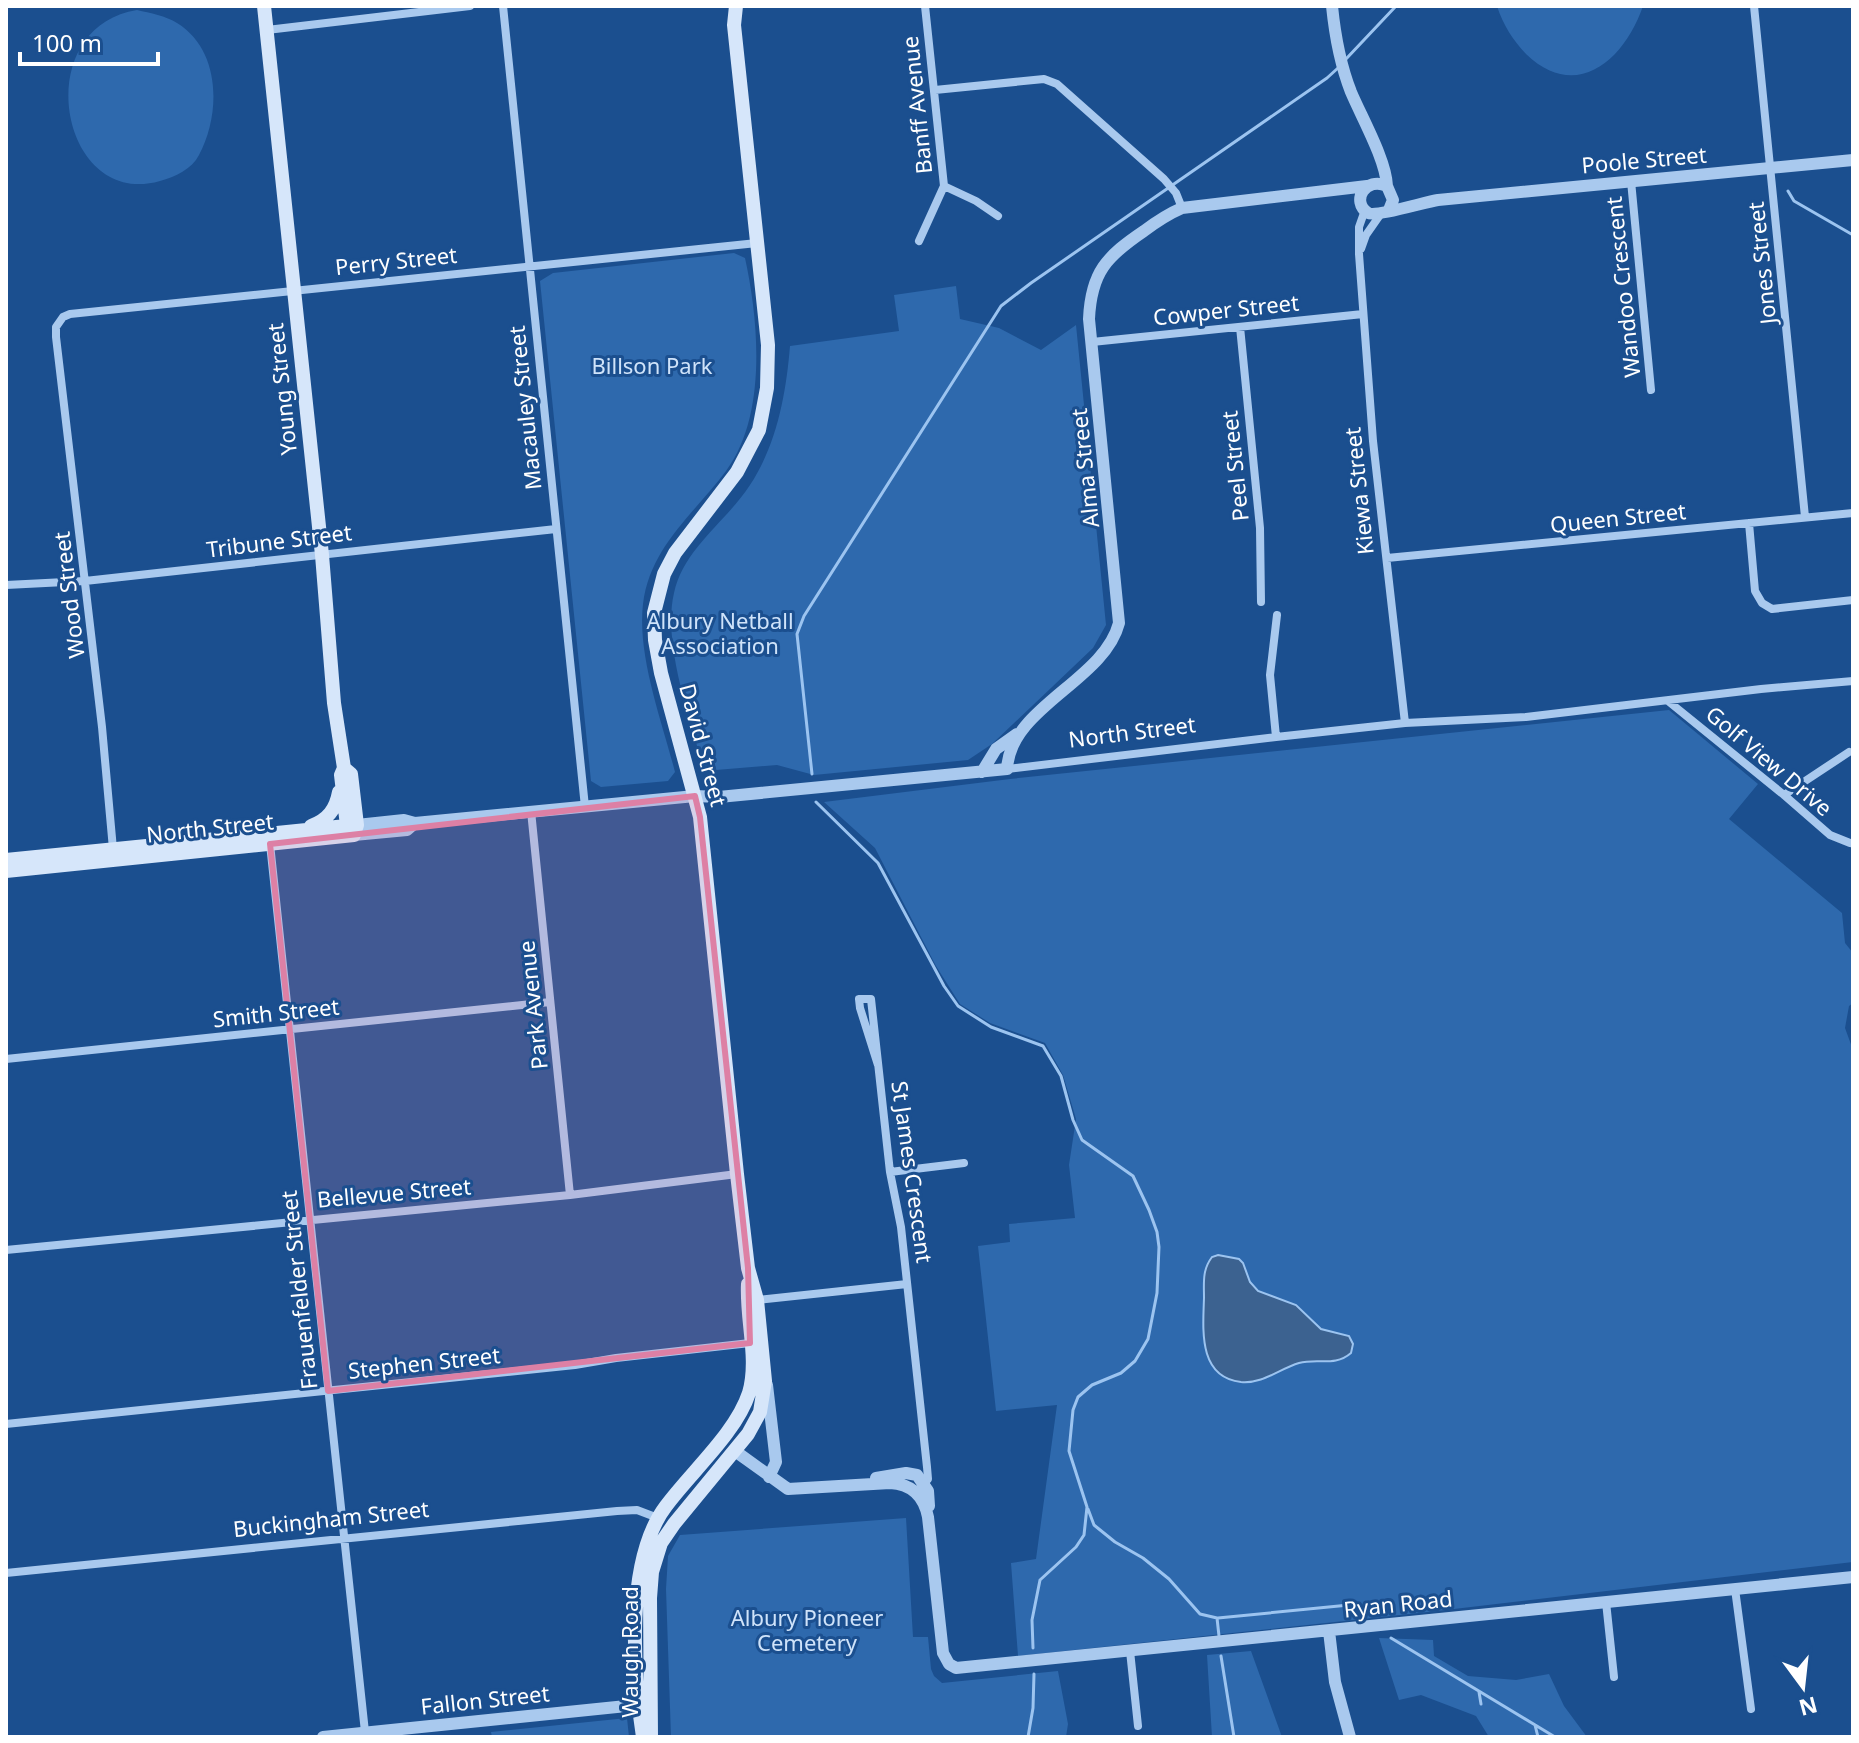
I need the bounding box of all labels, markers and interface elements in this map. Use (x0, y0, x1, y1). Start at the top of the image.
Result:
scale bar (20, 16, 158, 66)
text: 100 m (32, 26, 102, 59)
street label: Banff Avenue (894, 35, 938, 175)
street label: Poole Street (1580, 139, 1708, 179)
street label: Wandoo Crescent (1598, 195, 1646, 379)
street label: Jones Street (1740, 200, 1783, 328)
street label: Perry Street (334, 239, 458, 281)
street label: Cowper Street (1152, 286, 1300, 332)
street label: Young Street (259, 322, 303, 457)
street label: Macauley Street (500, 325, 548, 492)
park label: Billson Park (592, 350, 713, 380)
street label: Alma Street (1063, 407, 1105, 529)
street label: Peel Street (1213, 409, 1255, 523)
street label: Kiewa Street (1336, 426, 1380, 556)
street label: Queen Street (1549, 495, 1687, 539)
street label: Tribune Street (205, 516, 353, 564)
street label: Wood Street (45, 530, 91, 660)
park label: Albury Netball Association (646, 605, 794, 660)
street label: David Street (673, 680, 735, 809)
street label: Golf View Drive (1700, 698, 1839, 822)
street label: North Street (1067, 708, 1197, 754)
street label: North Street (145, 805, 275, 849)
street label: Park Avenue (510, 939, 554, 1071)
street label: Smith Street (211, 990, 341, 1034)
street label: St James Crescent (885, 1079, 941, 1265)
street label: Bellevue Street (316, 1170, 472, 1214)
street label: Frauenfelder Street (273, 1189, 323, 1391)
street label: Stephen Street (346, 1339, 501, 1385)
street label: Buckingham Street (232, 1493, 430, 1543)
street label: Ryan Road (1342, 1582, 1454, 1624)
street label: Waugh Road (614, 1586, 644, 1718)
park label: Albury Pioneer Cemetery (731, 1602, 883, 1657)
north arrow (1763, 1647, 1843, 1727)
street label: Fallon Street (419, 1677, 551, 1721)
text: N (1796, 1690, 1821, 1724)

